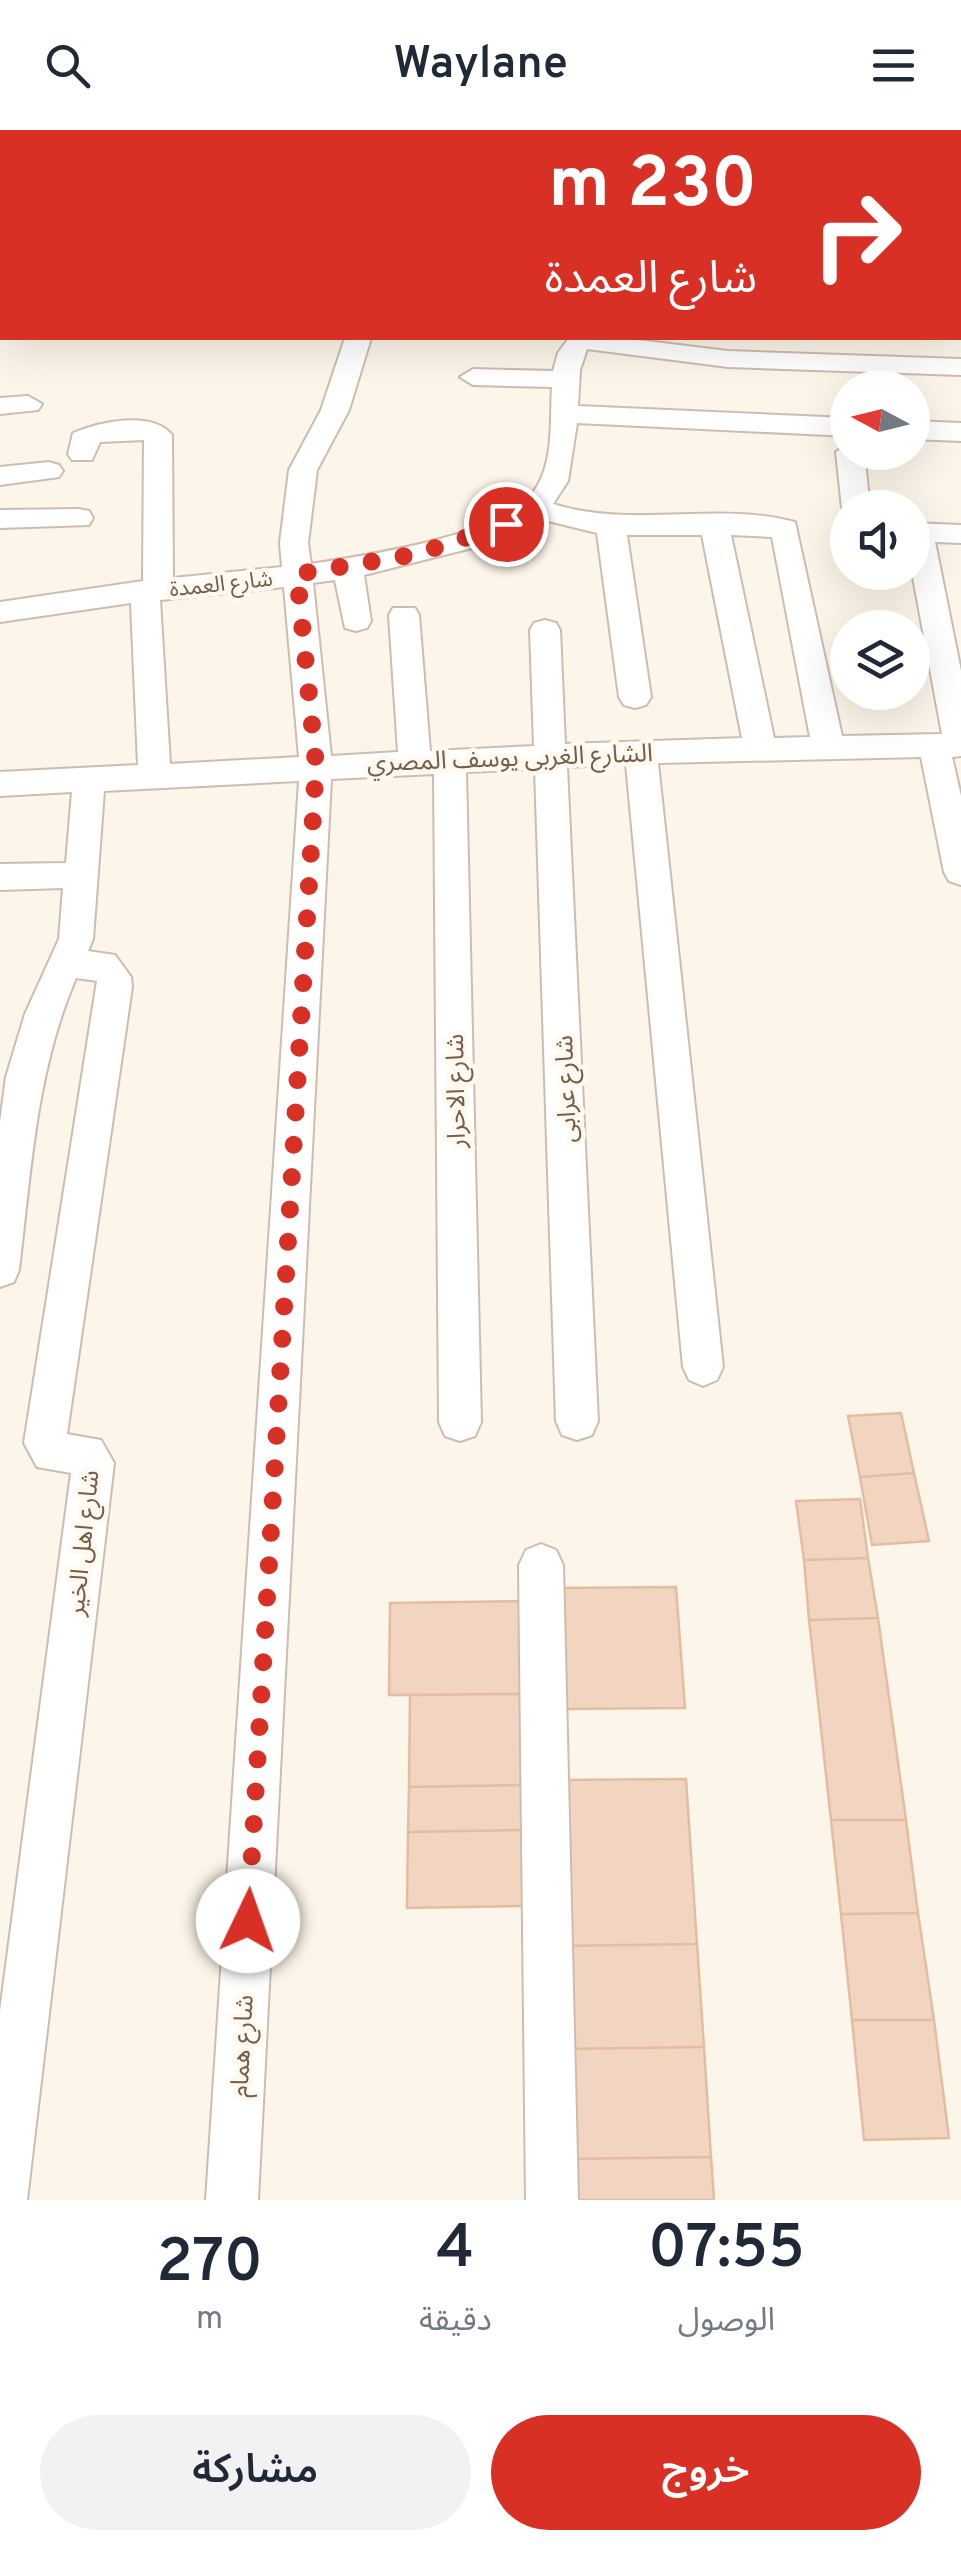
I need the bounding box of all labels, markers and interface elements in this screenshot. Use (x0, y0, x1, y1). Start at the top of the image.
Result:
text: Waylane (393, 37, 568, 94)
icon: search (40, 38, 95, 93)
icon: menu (866, 38, 921, 93)
text: 230 m (548, 143, 757, 232)
icon: right (792, 170, 922, 300)
text: شارع العمدة (545, 252, 757, 309)
north arrow (830, 370, 930, 470)
map controls (830, 370, 930, 710)
pin (464, 482, 549, 567)
button: sound (830, 490, 930, 590)
icon: arrive (479, 497, 534, 552)
street label: شارع العمدة (168, 567, 274, 605)
button: layers (830, 610, 930, 710)
street label: الشارع الغربى يوسف المصري (367, 739, 654, 782)
street label: شارع الاحرار (441, 1034, 475, 1149)
street label: شارع عرابى (550, 1035, 586, 1143)
street label: شارع اهل الخير (61, 1469, 109, 1619)
position arrow (196, 1869, 300, 1973)
street label: شارع همام (225, 1994, 264, 2098)
text: 4 (436, 2213, 474, 2289)
text: 07:55 (648, 2213, 805, 2289)
text: 270 (156, 2227, 263, 2303)
text: m (196, 2300, 223, 2340)
text: دقيقة (419, 2302, 492, 2342)
text: الوصول (678, 2302, 775, 2342)
button: مشاركة (40, 2415, 471, 2530)
button: خروج (491, 2415, 921, 2530)

